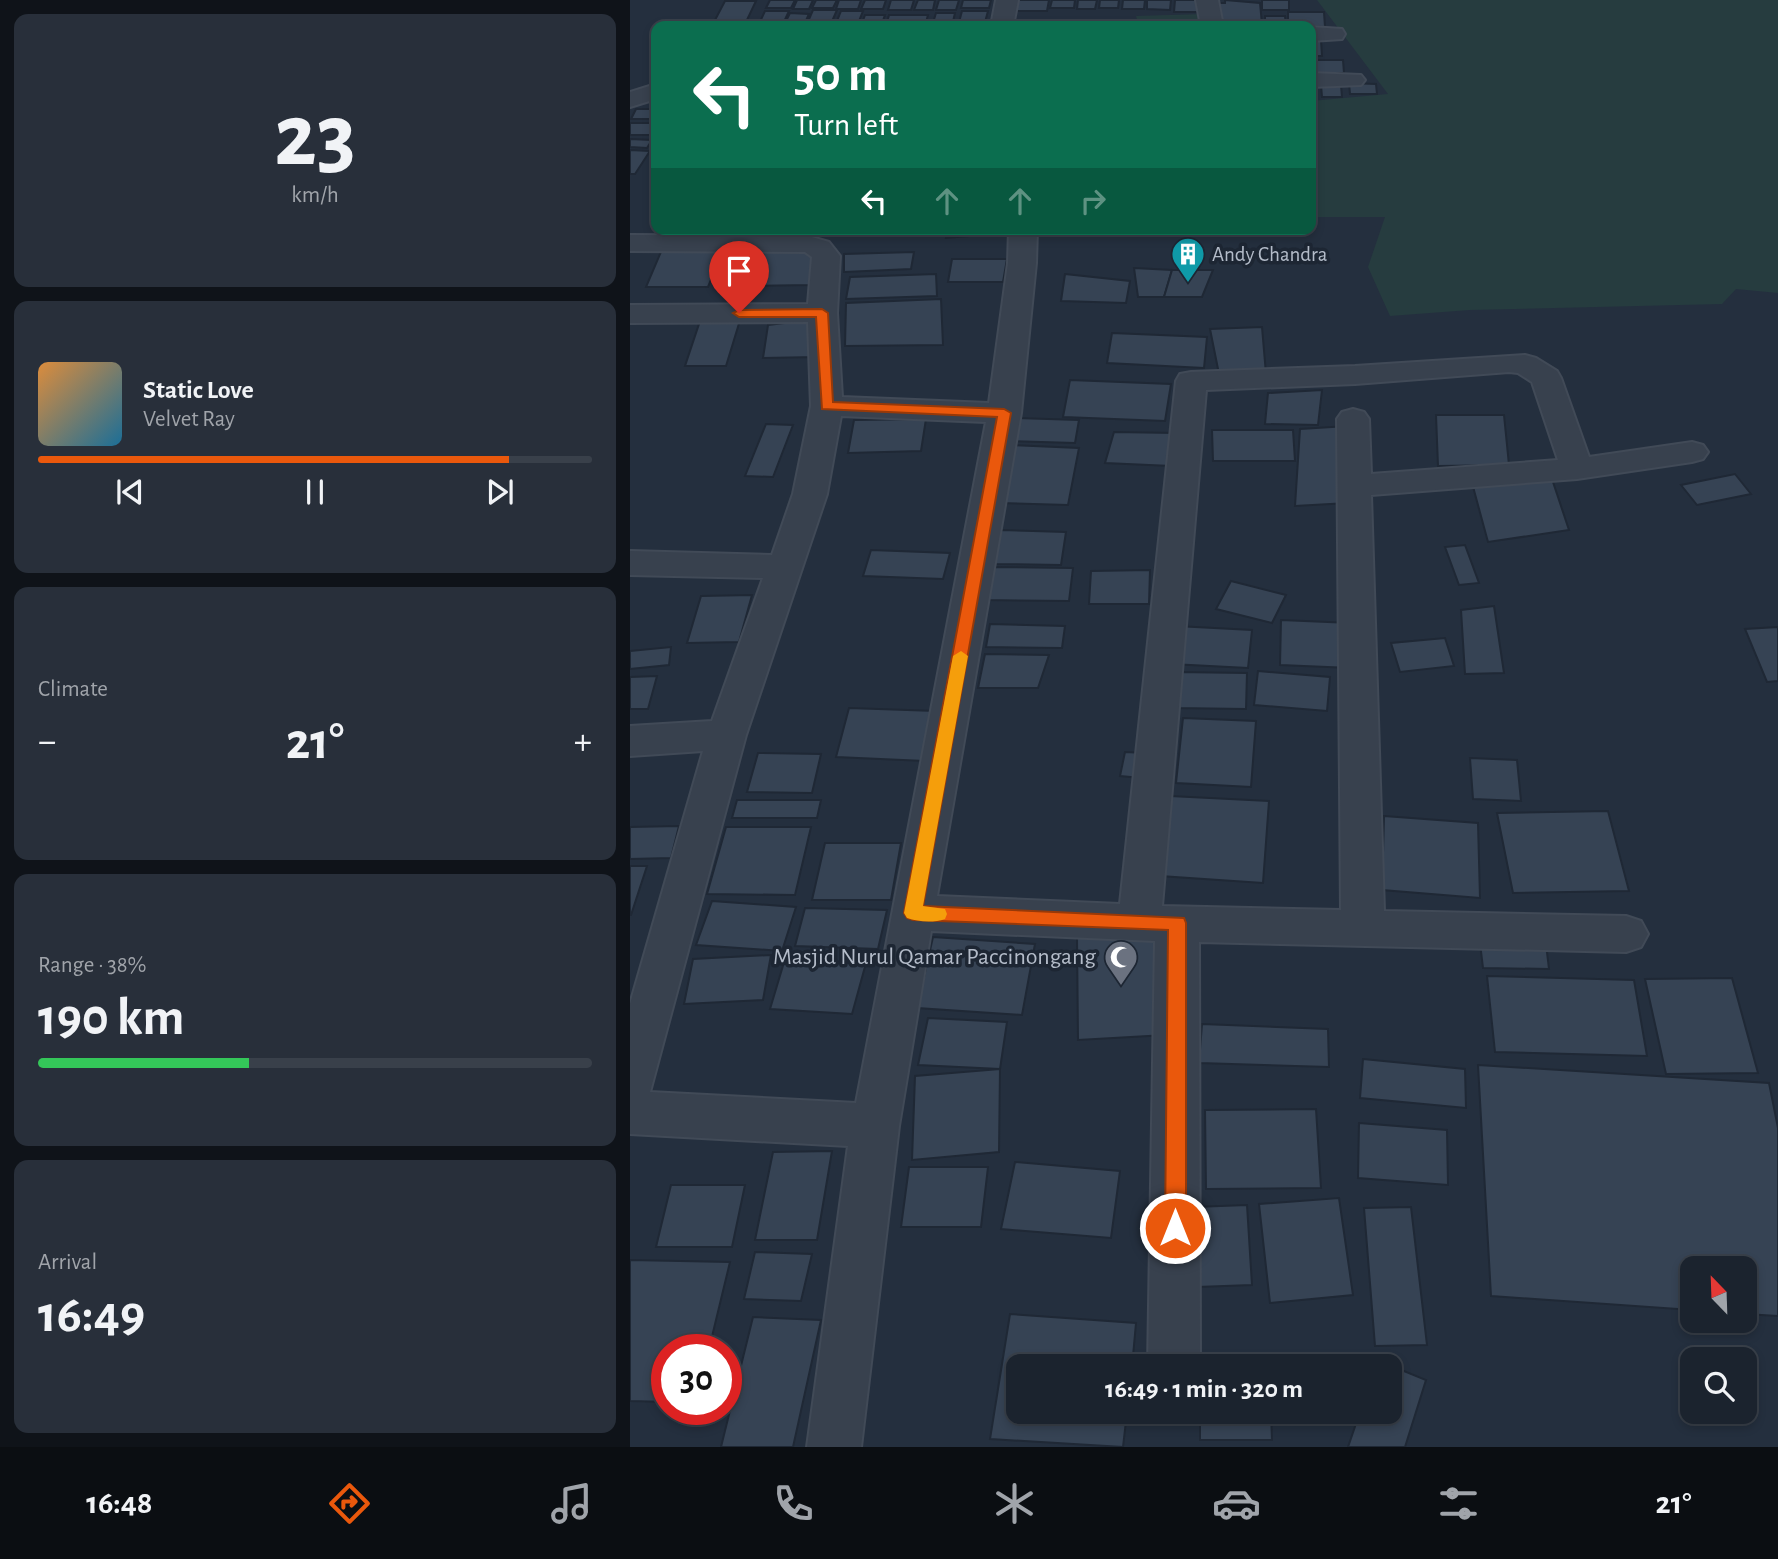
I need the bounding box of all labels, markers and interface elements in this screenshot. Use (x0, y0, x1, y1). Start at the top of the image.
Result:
icon: left (679, 49, 770, 140)
text: 50 m (794, 51, 888, 100)
text: 23 (274, 91, 356, 182)
text: Turn left (794, 109, 898, 141)
icon: left (855, 182, 893, 220)
icon: ahead (928, 182, 966, 220)
icon: ahead (1001, 182, 1039, 220)
icon: right (1074, 182, 1112, 220)
text: km/h (291, 184, 339, 207)
building icon: Andy Chandra (1169, 235, 1207, 284)
pin (709, 241, 769, 313)
place label: Andy Chandra (1212, 244, 1328, 265)
icon: arrive (720, 252, 758, 290)
text: Static Love (143, 377, 254, 403)
text: Velvet Ray (143, 408, 235, 431)
icon: previous (111, 473, 149, 511)
icon: pause (296, 473, 334, 511)
icon: next (481, 473, 519, 511)
text: Climate (38, 678, 108, 701)
text: 21° (286, 716, 344, 768)
text: − (38, 723, 56, 761)
text: + (574, 723, 592, 761)
mosque icon: Masjid Nurul Qamar Paccinongang (1102, 938, 1140, 987)
place label: Masjid Nurul Qamar Paccinongang (773, 945, 1096, 969)
text: Range · 38% (38, 954, 147, 977)
text: 190 km (38, 992, 184, 1044)
position arrow (1138, 1191, 1212, 1265)
text: Arrival (38, 1251, 97, 1274)
north arrow (1680, 1256, 1757, 1334)
map controls (1680, 1256, 1757, 1424)
text: 16:49 (38, 1289, 145, 1341)
speed limit sign: 30 (651, 1334, 742, 1425)
button: search (1680, 1347, 1757, 1424)
text: 16:49 · 1 min · 320 m (1105, 1376, 1303, 1402)
icon: directions (325, 1479, 374, 1528)
icon: music (547, 1479, 596, 1528)
icon: phone (769, 1479, 818, 1528)
icon: climate (990, 1479, 1039, 1528)
icon: car (1212, 1479, 1261, 1528)
icon: filters (1434, 1479, 1483, 1528)
text: 16:48 (86, 1487, 153, 1519)
text: 21° (1656, 1487, 1692, 1519)

